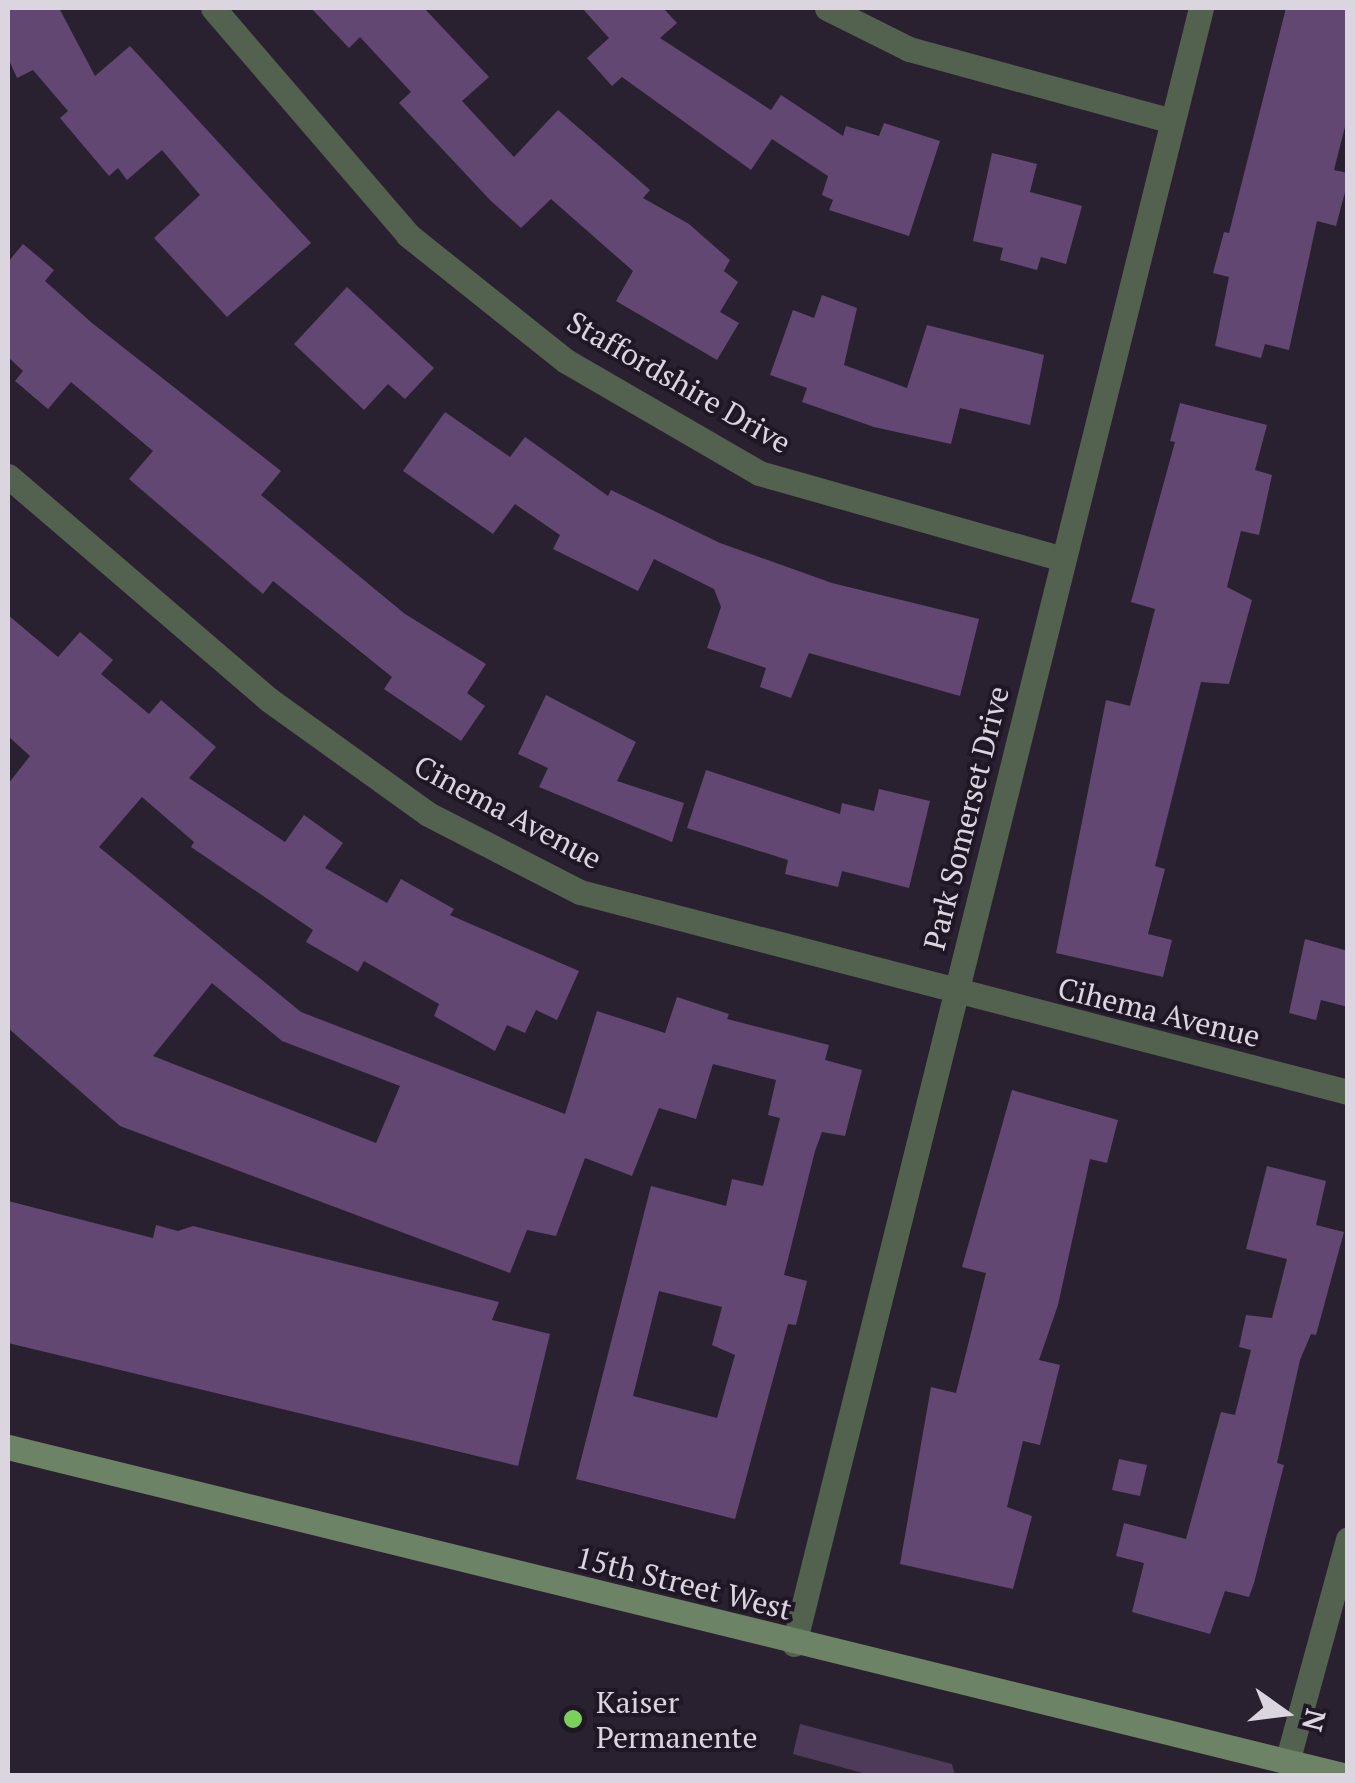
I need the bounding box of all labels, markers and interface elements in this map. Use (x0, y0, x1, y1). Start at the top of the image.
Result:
street label: Staffordshire Drive (561, 303, 797, 461)
street label: Park Somerset Drive (916, 682, 1016, 954)
street label: Cinema Avenue (408, 747, 608, 877)
street label: Cihema Avenue (1054, 969, 1264, 1055)
street label: 15th Street West (573, 1539, 795, 1627)
north arrow (1235, 1663, 1335, 1763)
place label: Kaiser Permanente (596, 1684, 758, 1754)
marker: Kaiser Permanente (560, 1706, 586, 1732)
text: N (1294, 1706, 1335, 1735)

